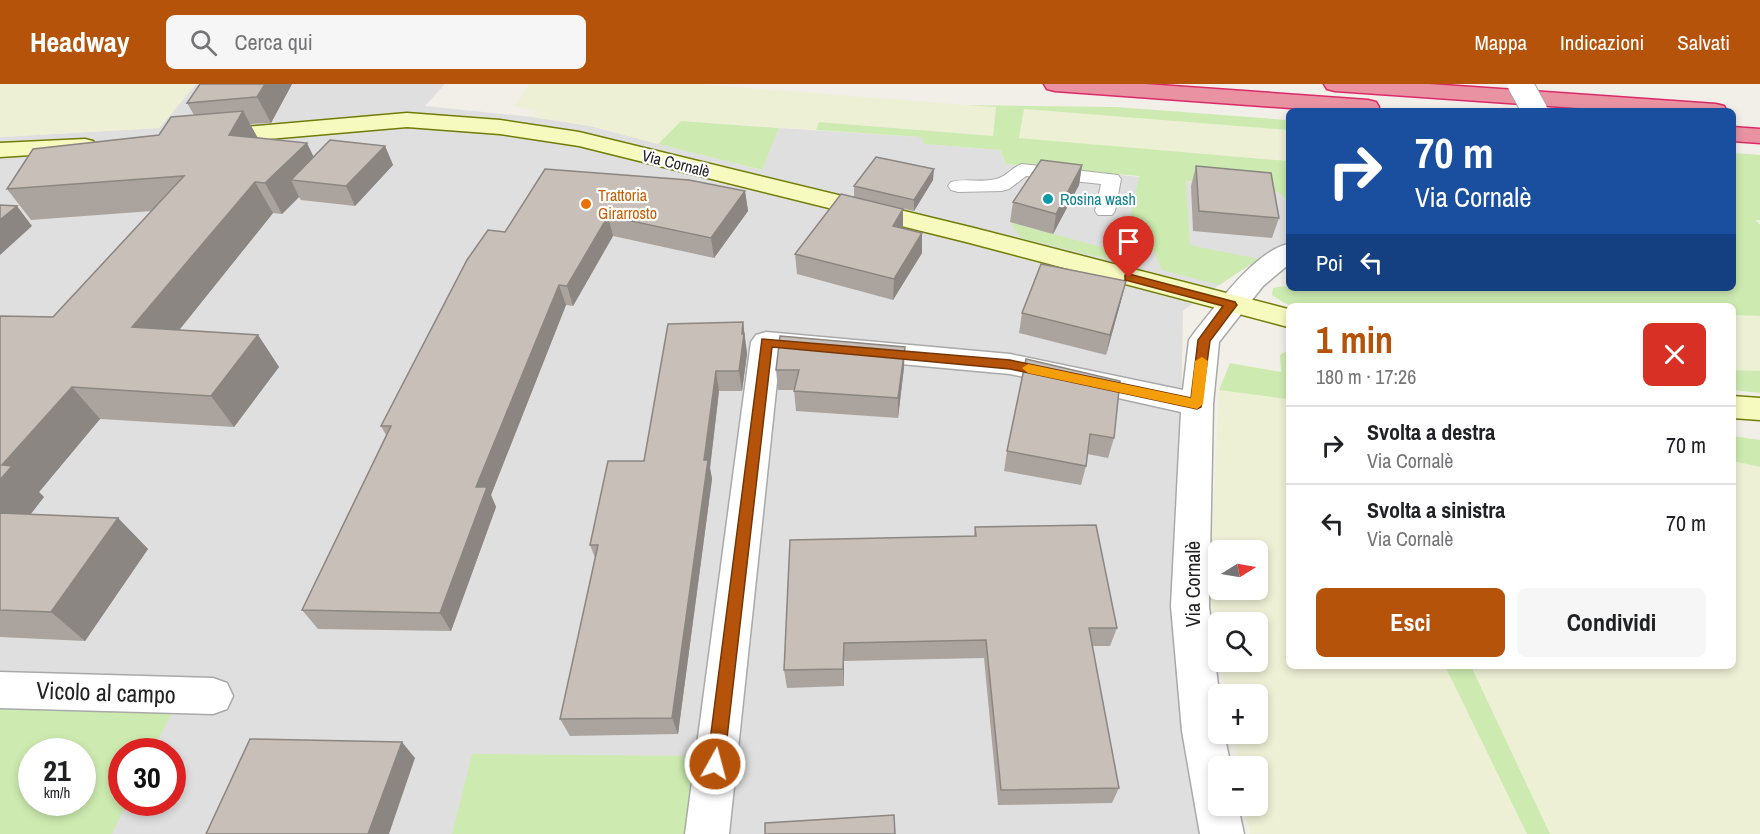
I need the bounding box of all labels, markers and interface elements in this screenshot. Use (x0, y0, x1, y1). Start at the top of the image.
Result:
search box (166, 15, 586, 69)
text: Headway (30, 23, 130, 61)
icon: search (187, 26, 220, 59)
text: Cerca qui (235, 27, 313, 57)
text: Mappa (1474, 28, 1527, 57)
text: Indicazioni (1560, 28, 1644, 57)
text: Salvati (1677, 28, 1730, 57)
text: 70 m (1415, 125, 1494, 181)
icon: right (1316, 132, 1394, 210)
street label: Via Cornalè (640, 144, 712, 182)
text: Via Cornalè (1415, 179, 1532, 215)
place label: Trattoria Girarrosto (598, 184, 657, 224)
place label: Rosina wash (1060, 188, 1136, 210)
marker: Rosina wash (1041, 192, 1055, 206)
marker: Trattoria Girarrosto (579, 197, 593, 211)
pin (1103, 216, 1154, 278)
icon: arrive (1112, 225, 1145, 258)
icon: left (1355, 246, 1388, 279)
text: Poi (1316, 248, 1343, 278)
text: 1 min (1316, 316, 1393, 364)
button: close (1643, 323, 1706, 386)
text: 180 m · 17:26 (1316, 363, 1416, 390)
text: Svolta a destra (1367, 417, 1495, 447)
icon: right (1316, 429, 1349, 462)
text: 70 m (1666, 430, 1706, 460)
text: Via Cornalè (1367, 447, 1453, 474)
text: Svolta a sinistra (1367, 495, 1505, 525)
icon: left (1316, 507, 1349, 540)
text: 70 m (1666, 508, 1706, 538)
text: Via Cornalè (1367, 525, 1453, 552)
north arrow (1208, 540, 1268, 600)
map controls (1208, 540, 1268, 816)
street label: Via Cornalè (1179, 541, 1206, 627)
button: Esci (1316, 588, 1505, 657)
button: Condividi (1517, 588, 1706, 657)
button: search (1208, 612, 1268, 672)
street label: Vicolo al campo (36, 674, 176, 710)
button: + (1208, 684, 1268, 744)
position arrow (683, 732, 747, 796)
speed limit sign: 30 (108, 738, 186, 816)
text: 21 (43, 750, 71, 790)
button: − (1208, 756, 1268, 816)
text: km/h (44, 782, 70, 803)

